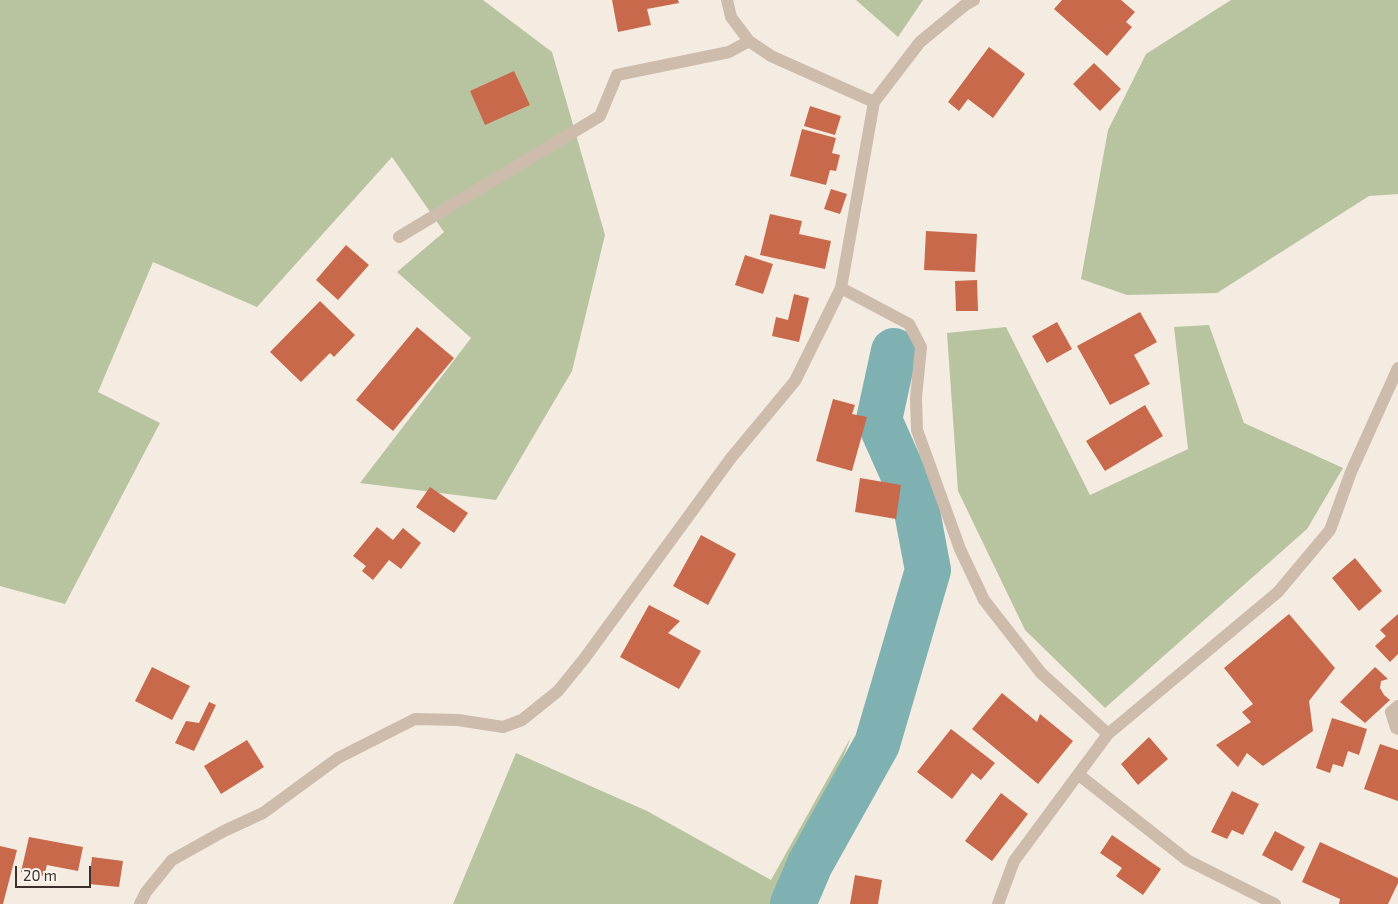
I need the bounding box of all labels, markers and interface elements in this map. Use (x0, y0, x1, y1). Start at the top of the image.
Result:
scale bar (18, 856, 94, 888)
text: 20 m (23, 866, 57, 884)

